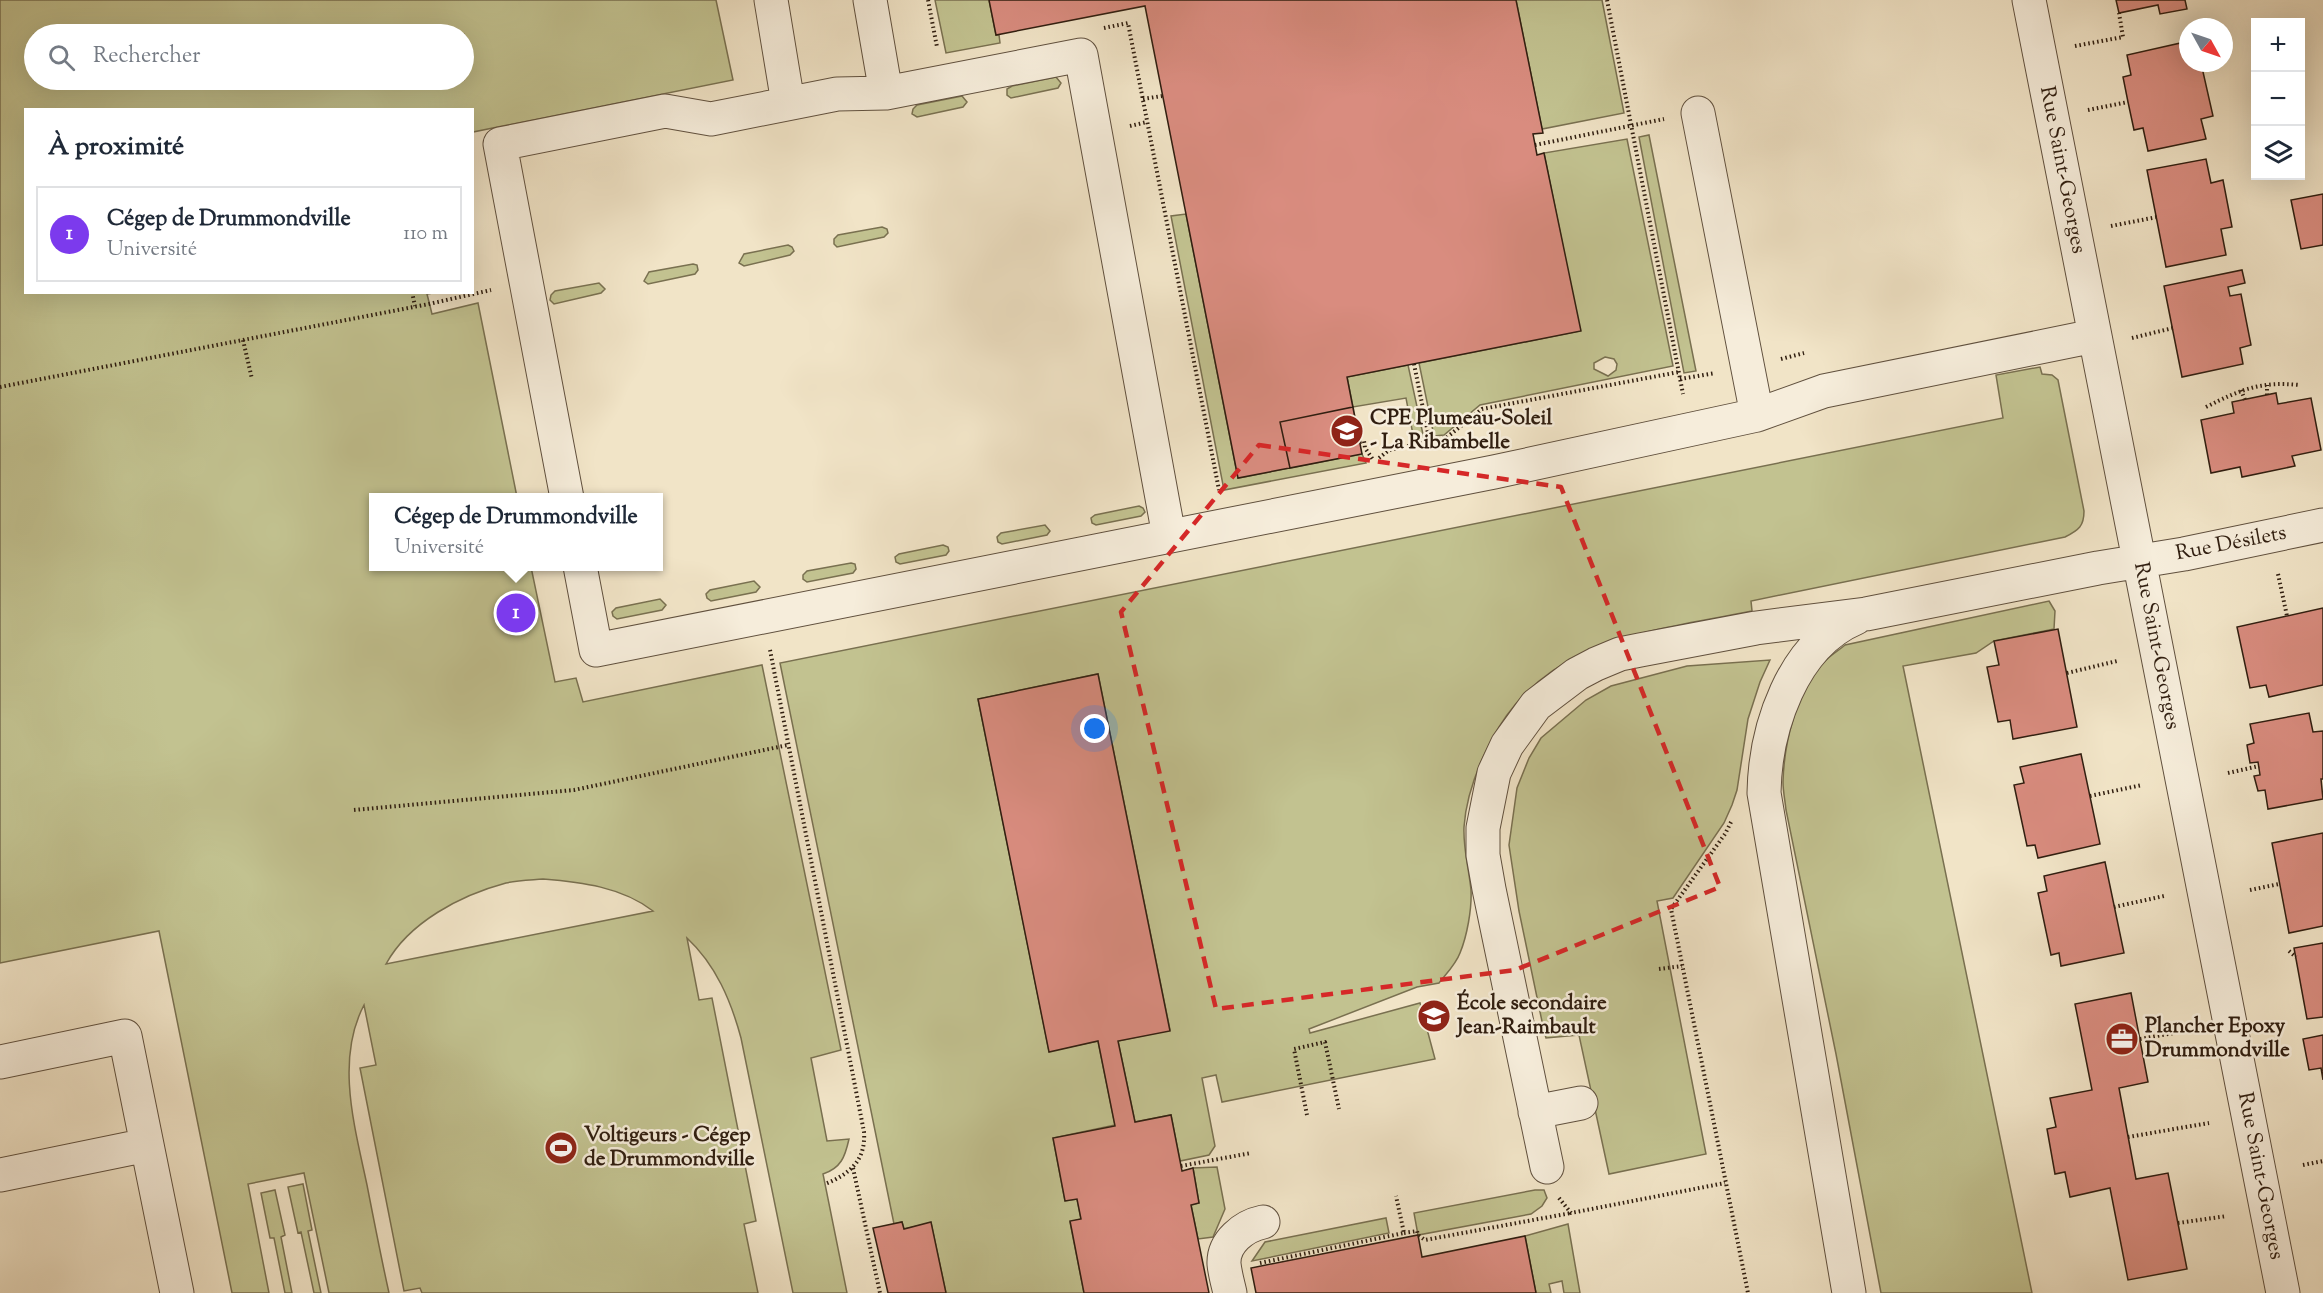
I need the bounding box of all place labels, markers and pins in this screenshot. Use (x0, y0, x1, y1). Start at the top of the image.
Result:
place label: CPE Plumeau-Soleil - La Ribambelle (1370, 404, 1552, 458)
school or university icon: CPE Plumeau-Soleil - La Ribambelle (1329, 413, 1365, 449)
pin: 1 (496, 590, 536, 636)
place label: École secondaire Jean-Raimbault (1455, 989, 1607, 1043)
school or university icon: École secondaire Jean-Raimbault (1416, 998, 1452, 1034)
place label: Plancher Epoxy Drummondville (2145, 1012, 2290, 1066)
office icon: Plancher Epoxy Drummondville (2104, 1021, 2140, 1057)
place label: Voltigeurs - Cégep de Drummondville (584, 1121, 755, 1175)
sports icon: Voltigeurs - Cégep de Drummondville (543, 1130, 579, 1166)

